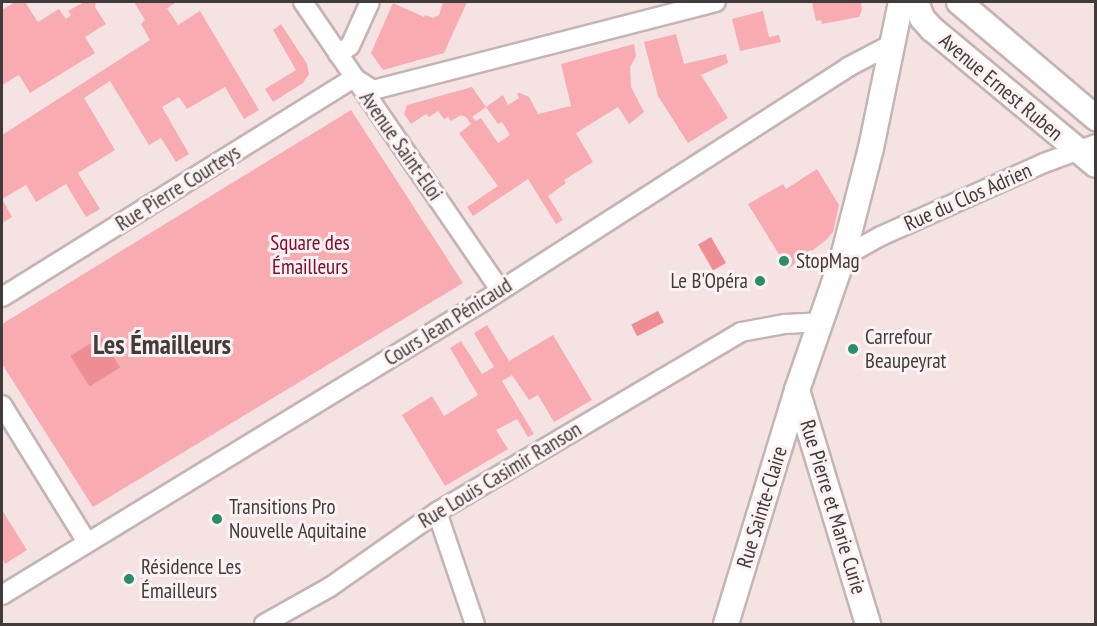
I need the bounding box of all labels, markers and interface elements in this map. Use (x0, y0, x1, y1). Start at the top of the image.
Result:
street label: Avenue Ernest Ruben (934, 28, 1068, 146)
street label: Avenue Saint-Eloi (354, 86, 448, 206)
street label: Rue Pierre Courteys (111, 140, 245, 236)
street label: Rue du Clos Adrien (900, 158, 1036, 236)
park label: Square des Émailleurs (270, 230, 350, 280)
place label: StopMag (796, 248, 860, 274)
marker: StopMag (777, 254, 791, 268)
place label: Le B'Opéra (671, 268, 748, 294)
street label: Cours Jean Pénicaud (380, 273, 516, 371)
marker: Le B'Opéra (753, 274, 767, 288)
place label: Carrefour Beaupeyrat (865, 324, 946, 374)
district label: Les Émailleurs (93, 329, 231, 361)
marker: Carrefour Beaupeyrat (846, 342, 860, 356)
street label: Rue Louis Casimir Ranson (414, 416, 586, 534)
street label: Rue Pierre et Marie Curie (794, 417, 872, 597)
street label: Rue Sainte-Claire (732, 443, 792, 571)
place label: Transitions Pro Nouvelle Aquitaine (229, 494, 367, 544)
marker: Transitions Pro Nouvelle Aquitaine (210, 512, 224, 526)
place label: Résidence Les Émailleurs (141, 554, 241, 604)
marker: Résidence Les Émailleurs (122, 572, 136, 586)

